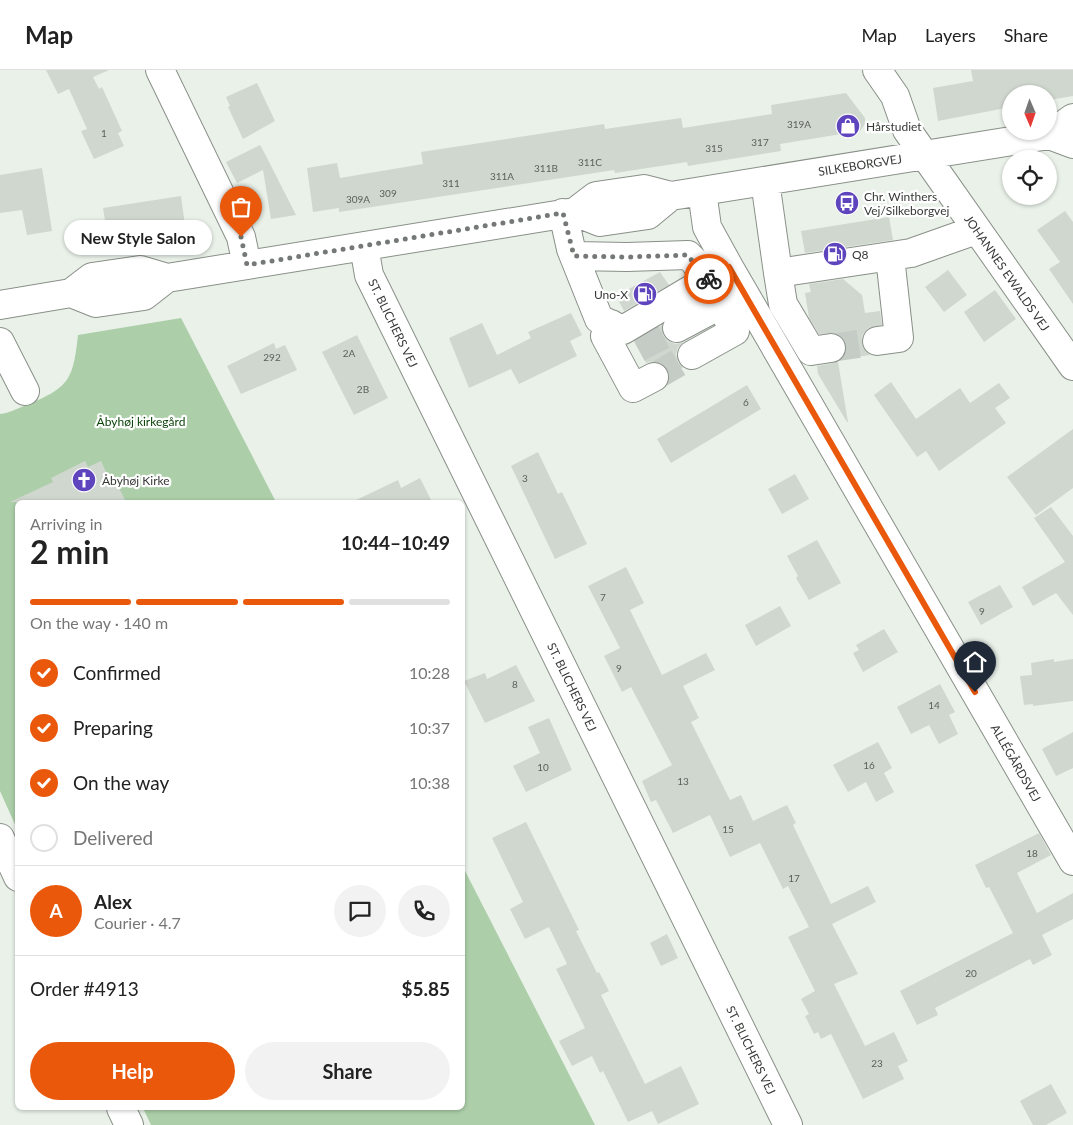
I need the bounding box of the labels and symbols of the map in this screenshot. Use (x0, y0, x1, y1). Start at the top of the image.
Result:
north arrow (1002, 85, 1058, 140)
shop icon: Hårstudiet (835, 113, 861, 139)
house number: 319A (787, 118, 811, 130)
place label: Hårstudiet (866, 119, 922, 134)
house number: 1 (101, 127, 107, 139)
house number: 317 (751, 136, 769, 148)
house number: 315 (705, 142, 723, 154)
street label: SILKEBORGVEJ (817, 151, 903, 179)
house number: 311C (578, 156, 602, 168)
house number: 311B (534, 162, 558, 174)
house number: 311A (490, 170, 514, 182)
house number: 311 (442, 177, 460, 189)
pin (220, 186, 262, 237)
house number: 309 (379, 187, 397, 199)
place label: Chr. Winthers Vej/Silkeborgvej (864, 189, 949, 218)
bus stop icon: Chr. Winthers Vej/Silkeborgvej (834, 190, 860, 216)
house number: 309A (346, 193, 370, 205)
street label: JOHANNES EWALDS VEJ (961, 212, 1053, 334)
callout: New Style Salon (64, 220, 211, 254)
fuel station icon: Q8 (822, 241, 848, 267)
place label: Q8 (852, 247, 869, 262)
courier (684, 254, 734, 304)
street label: ST. BLICHERS VEJ (365, 276, 421, 370)
fuel station icon: Uno-X (632, 281, 658, 307)
place label: Uno-X (594, 287, 628, 302)
house number: 2A (343, 347, 356, 359)
house number: 292 (263, 351, 281, 363)
house number: 2B (357, 383, 369, 395)
house number: 6 (743, 396, 749, 408)
park label: Åbyhøj kirkegård (97, 414, 185, 429)
church icon: Åbyhøj Kirke (71, 467, 97, 493)
house number: 3 (522, 472, 528, 484)
place label: Åbyhøj Kirke (102, 473, 170, 488)
house number: 7 (600, 591, 606, 603)
house number: 9 (979, 605, 985, 617)
street label: ST. BLICHERS VEJ (544, 640, 600, 734)
pin (954, 641, 996, 692)
house number: 9 (616, 662, 622, 674)
house number: 8 (512, 678, 518, 690)
house number: 14 (928, 699, 940, 711)
street label: ALLÉGÅRDSVEJ (988, 722, 1044, 804)
house number: 16 (863, 759, 875, 771)
house number: 10 (537, 761, 549, 773)
house number: 13 (677, 775, 689, 787)
house number: 15 (722, 823, 734, 835)
house number: 18 (1026, 847, 1038, 859)
house number: 17 (788, 872, 800, 884)
house number: 20 (965, 967, 977, 979)
street label: ST. BLICHERS VEJ (723, 1003, 779, 1097)
house number: 23 (871, 1057, 883, 1069)

